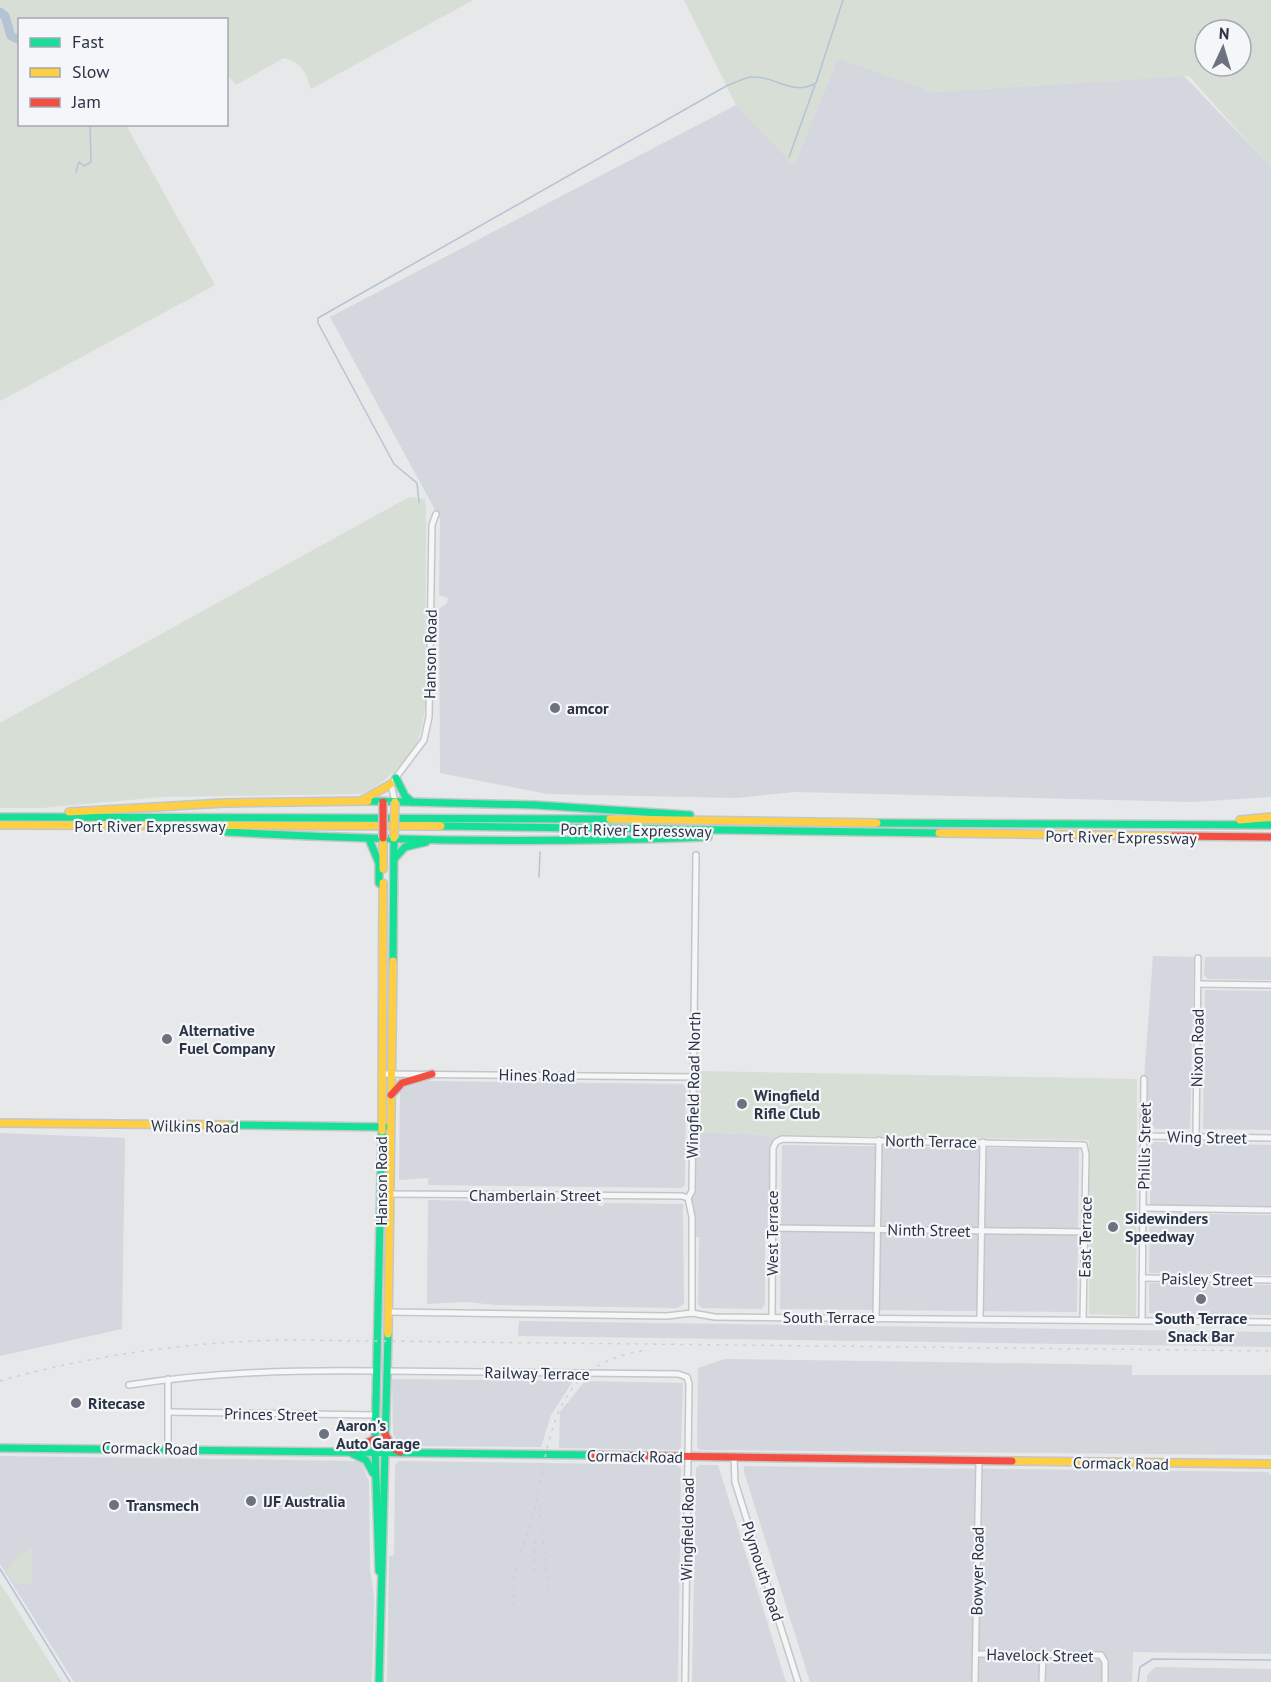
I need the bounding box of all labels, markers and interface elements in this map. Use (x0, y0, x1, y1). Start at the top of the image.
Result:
legend (18, 18, 228, 126)
north arrow (1193, 18, 1253, 78)
text: N (1218, 23, 1230, 43)
text: Fast (72, 30, 104, 53)
text: Slow (72, 60, 110, 83)
text: Jam (71, 90, 101, 113)
street label: Hanson Road (419, 609, 441, 699)
place label: amcor (567, 698, 609, 718)
marker: amcor (548, 701, 562, 715)
street label: Port River Expressway (74, 816, 226, 836)
street label: Port River Expressway (560, 819, 712, 841)
street label: Port River Expressway (1045, 826, 1197, 848)
street label: Nixon Road (1186, 1009, 1208, 1087)
street label: Wingfield Road North (682, 1011, 704, 1159)
place label: Alternative Fuel Company (179, 1020, 276, 1058)
marker: Alternative Fuel Company (160, 1032, 174, 1046)
street label: Hines Road (498, 1064, 576, 1086)
place label: Wingfield Rifle Club (754, 1085, 821, 1123)
marker: Wingfield Rifle Club (735, 1097, 749, 1111)
street label: Phillis Street (1133, 1102, 1155, 1190)
street label: Wilkins Road (151, 1115, 239, 1137)
street label: Wing Street (1167, 1126, 1248, 1148)
street label: North Terrace (885, 1130, 977, 1152)
street label: Hanson Road (371, 1136, 391, 1226)
street label: Chamberlain Street (469, 1185, 601, 1205)
street label: West Terrace (762, 1190, 782, 1276)
street label: East Terrace (1074, 1196, 1096, 1278)
place label: Sidewinders Speedway (1125, 1208, 1208, 1246)
street label: Ninth Street (887, 1219, 971, 1241)
marker: Sidewinders Speedway (1106, 1220, 1120, 1234)
street label: Paisley Street (1161, 1268, 1254, 1290)
marker: South Terrace Snack Bar (1194, 1292, 1208, 1306)
street label: South Terrace (783, 1307, 875, 1327)
place label: South Terrace Snack Bar (1155, 1308, 1247, 1346)
street label: Railway Terrace (484, 1362, 590, 1384)
place label: Ritecase (88, 1393, 145, 1413)
marker: Ritecase (69, 1396, 83, 1410)
street label: Princes Street (224, 1403, 319, 1425)
place label: Aaron's Auto Garage (336, 1415, 420, 1453)
marker: Aaron's Auto Garage (317, 1427, 331, 1441)
street label: Cormack Road (102, 1437, 198, 1459)
street label: Cormack Road (587, 1445, 683, 1467)
street label: Cormack Road (1073, 1452, 1169, 1474)
street label: Wingfield Road (676, 1477, 698, 1581)
place label: IJF Australia (263, 1491, 346, 1511)
marker: IJF Australia (244, 1494, 258, 1508)
place label: Transmech (126, 1495, 199, 1515)
marker: Transmech (107, 1498, 121, 1512)
street label: Plymouth Road (737, 1519, 789, 1623)
street label: Bowyer Road (966, 1527, 988, 1615)
street label: Havelock Street (986, 1644, 1094, 1666)

